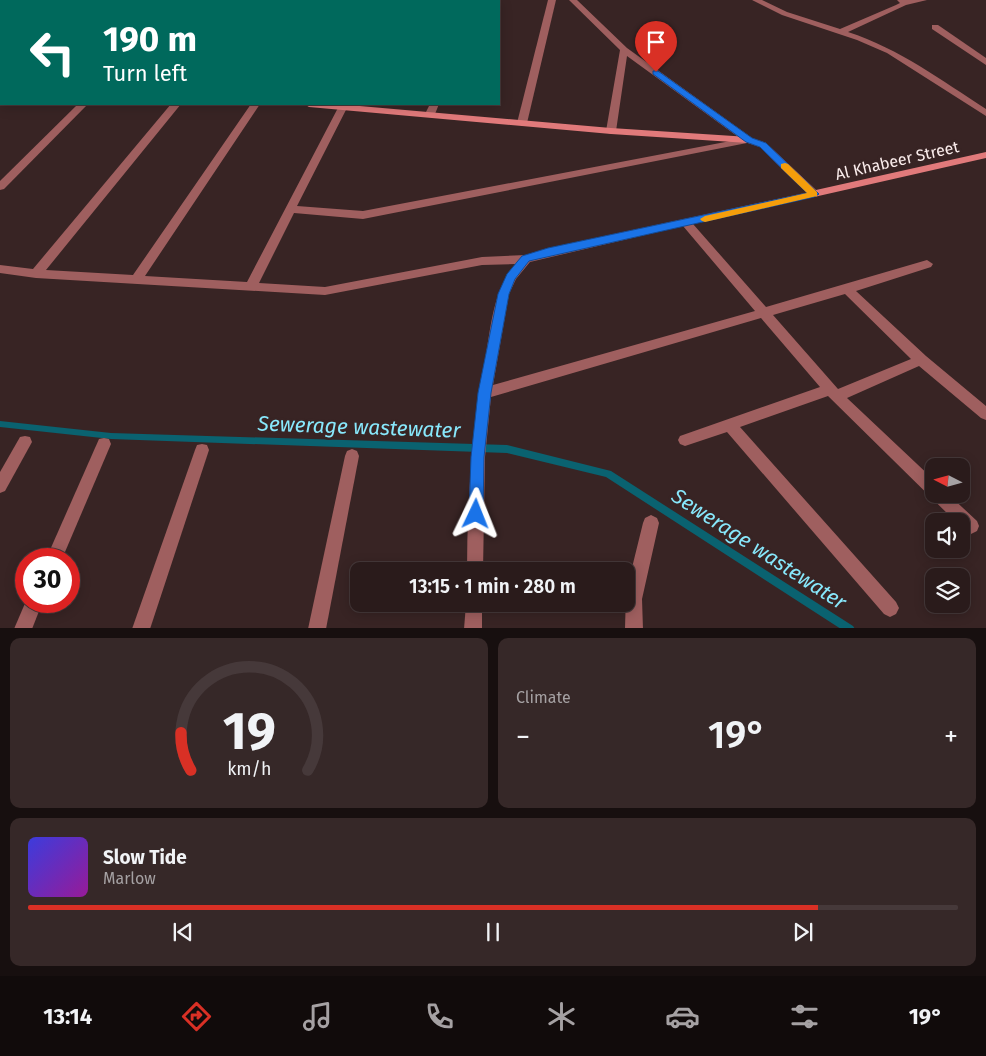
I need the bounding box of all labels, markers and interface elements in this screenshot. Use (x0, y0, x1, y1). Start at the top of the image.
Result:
text: 190 m (103, 18, 197, 60)
icon: left (20, 20, 85, 85)
pin (635, 21, 677, 72)
icon: arrive (642, 28, 670, 56)
text: Turn left (103, 60, 187, 87)
street label: Al Khabeer Street (833, 137, 961, 184)
water label: Sewerage wastewater (256, 410, 462, 444)
north arrow (925, 458, 970, 502)
map controls (925, 458, 970, 613)
water label: Sewerage wastewater (666, 482, 852, 616)
position arrow (449, 487, 501, 539)
button: sound (925, 513, 970, 558)
speed limit sign: 30 (15, 548, 80, 613)
button: layers (925, 568, 970, 613)
text: 13:15 · 1 min · 280 m (409, 575, 576, 598)
text: Climate (516, 688, 571, 707)
text: 19 (222, 700, 276, 763)
text: 19° (708, 712, 766, 758)
text: − (516, 720, 530, 753)
text: + (944, 720, 958, 753)
text: km/h (227, 758, 271, 780)
text: Slow Tide (103, 846, 187, 869)
text: Marlow (103, 869, 156, 888)
icon: previous (169, 918, 197, 946)
icon: pause (479, 918, 507, 946)
icon: next (789, 918, 817, 946)
icon: directions (179, 999, 214, 1034)
icon: music (300, 999, 335, 1034)
icon: phone (422, 999, 457, 1034)
icon: climate (544, 999, 579, 1034)
icon: car (665, 999, 700, 1034)
icon: filters (787, 999, 822, 1034)
text: 13:14 (43, 1003, 92, 1030)
text: 19° (909, 1003, 943, 1030)

